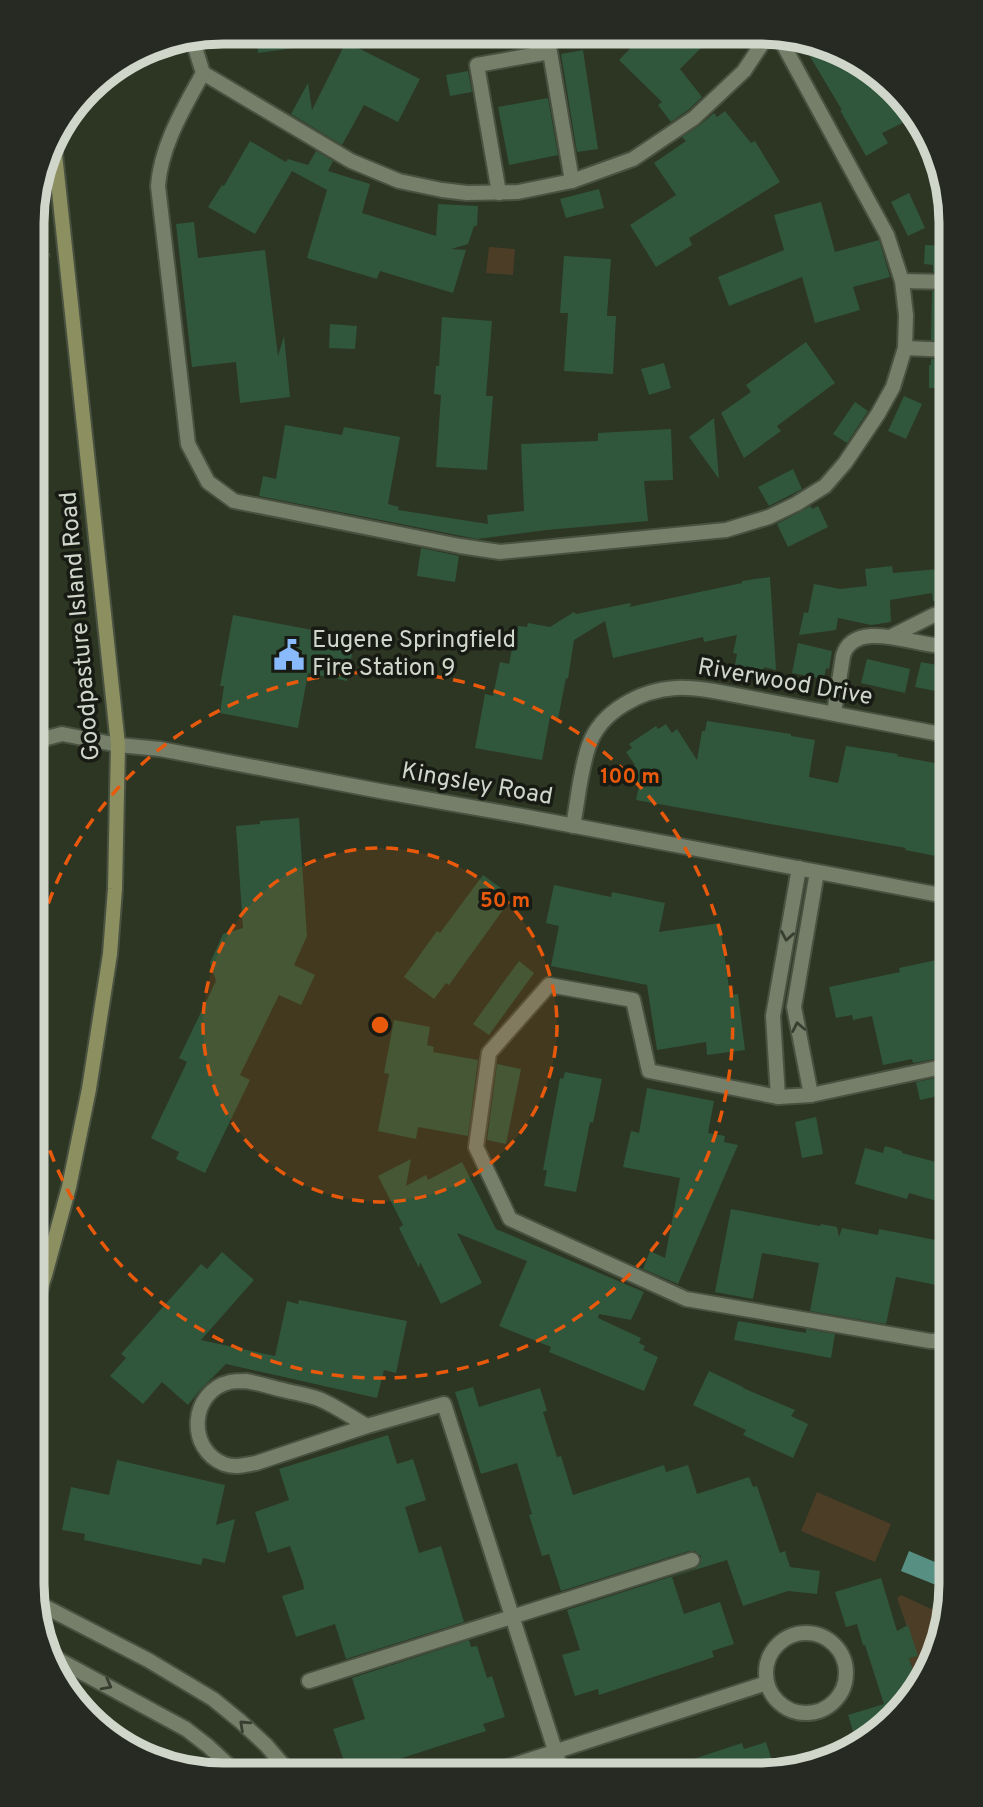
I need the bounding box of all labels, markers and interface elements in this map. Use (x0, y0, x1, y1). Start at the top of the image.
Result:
street label: Goodpasture Island Road (54, 490, 108, 762)
place label: Eugene Springfield Fire Station 9 (312, 626, 516, 684)
public building icon: Eugene Springfield Fire Station 9 (272, 638, 306, 672)
street label: Riverwood Drive (695, 653, 875, 713)
street label: Kingsley Road (399, 757, 555, 813)
text: 100 m (600, 764, 660, 791)
text: 50 m (480, 888, 530, 915)
one-way arrow (780, 930, 795, 941)
centre of rings (368, 1013, 392, 1037)
one-way arrow (791, 1022, 806, 1033)
one-way arrow (99, 1677, 112, 1690)
one-way arrow (239, 1721, 252, 1733)

